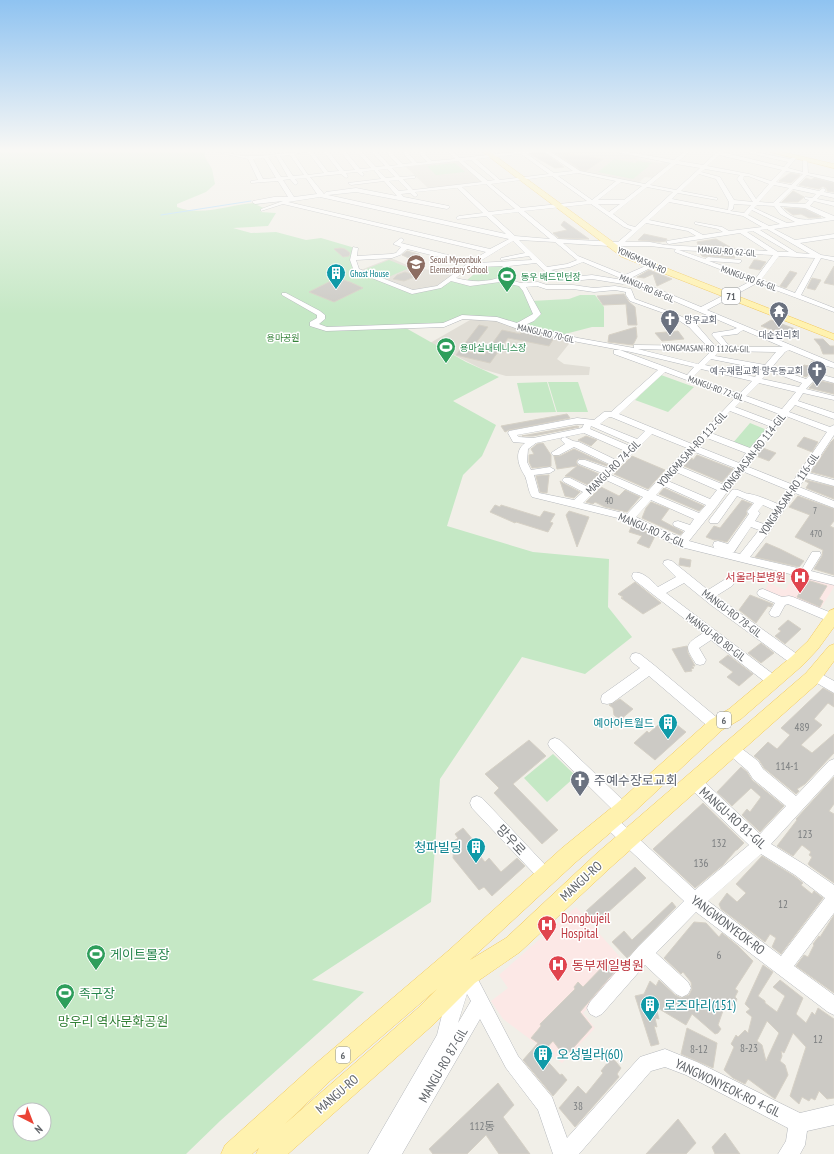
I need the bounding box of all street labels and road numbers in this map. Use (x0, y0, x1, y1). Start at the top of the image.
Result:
street label: MANGU-RO 62-GIL (697, 243, 757, 259)
street label: YONGMASAN-RO (616, 244, 668, 276)
street label: MANGU-RO 66-GIL (720, 263, 779, 293)
street label: MANGU-RO 68-GIL (618, 272, 676, 305)
road number: 71 (722, 288, 740, 304)
street label: MANGU-RO 70-GIL (516, 321, 576, 345)
street label: YONGMASAN-RO 112GA-GIL (662, 342, 750, 354)
street label: MANGU-RO 72-GIL (687, 373, 746, 403)
street label: YONGMASAN-RO 112-GIL (654, 408, 730, 490)
street label: YONGMASAN-RO 114-GIL (718, 410, 789, 496)
street label: MANGU-RO 74-GIL (583, 436, 644, 497)
street label: YONGMASAN-RO 116-GIL (756, 449, 822, 538)
street label: MANGU-RO 76-GIL (616, 510, 688, 551)
street label: MANGU-RO 78-GIL (699, 586, 765, 640)
street label: MANGU-RO 80-GIL (683, 610, 749, 664)
road number: 6 (717, 712, 731, 728)
street label: MANGU-RO 81-GIL (696, 783, 771, 853)
street label: 망우로 (493, 821, 529, 859)
street label: MANGU-RO (556, 857, 606, 905)
street label: YANGWONYEOK-RO (688, 892, 768, 958)
street label: MANGU-RO 87-GIL (415, 1024, 472, 1106)
road number: 6 (336, 1047, 350, 1063)
street label: YANGWONYEOK-RO 4-GIL (672, 1055, 784, 1121)
street label: MANGU-RO (312, 1071, 362, 1117)

